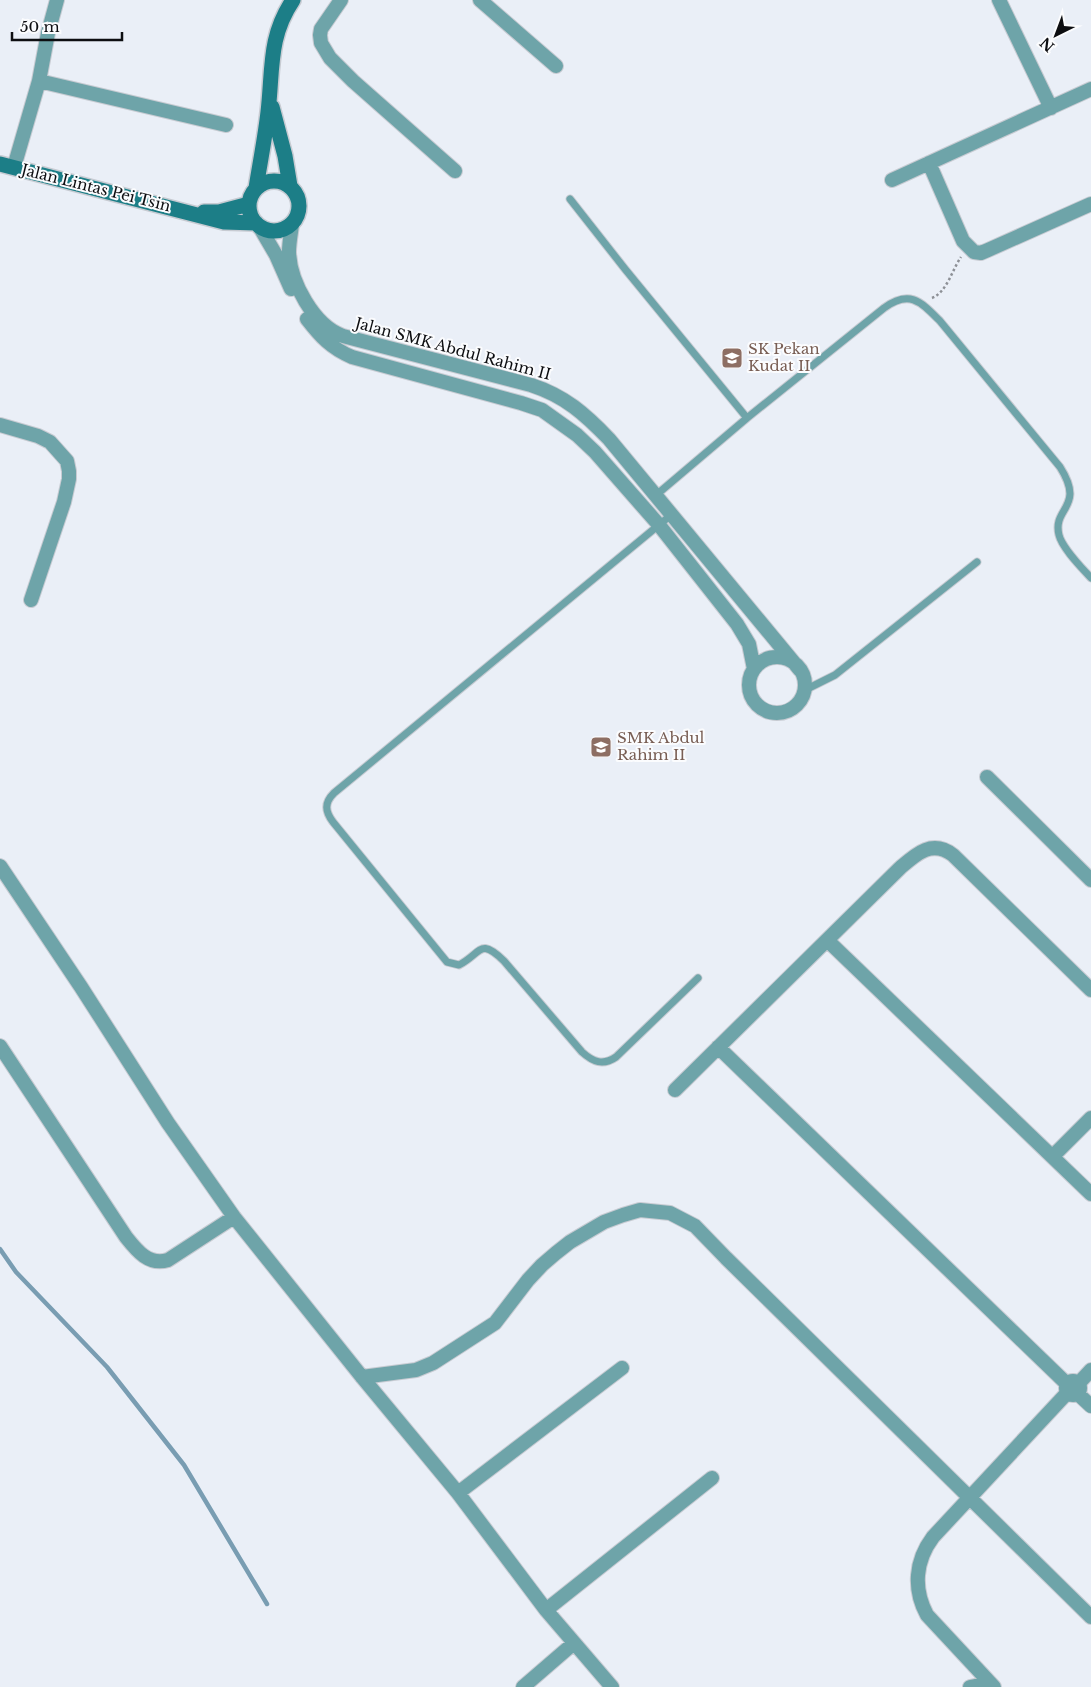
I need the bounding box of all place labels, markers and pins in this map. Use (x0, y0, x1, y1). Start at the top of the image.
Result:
place label: SK Pekan Kudat II (748, 339, 820, 375)
school or university icon: SK Pekan Kudat II (720, 346, 744, 370)
place label: SMK Abdul Rahim II (617, 728, 705, 764)
school or university icon: SMK Abdul Rahim II (589, 735, 613, 759)

